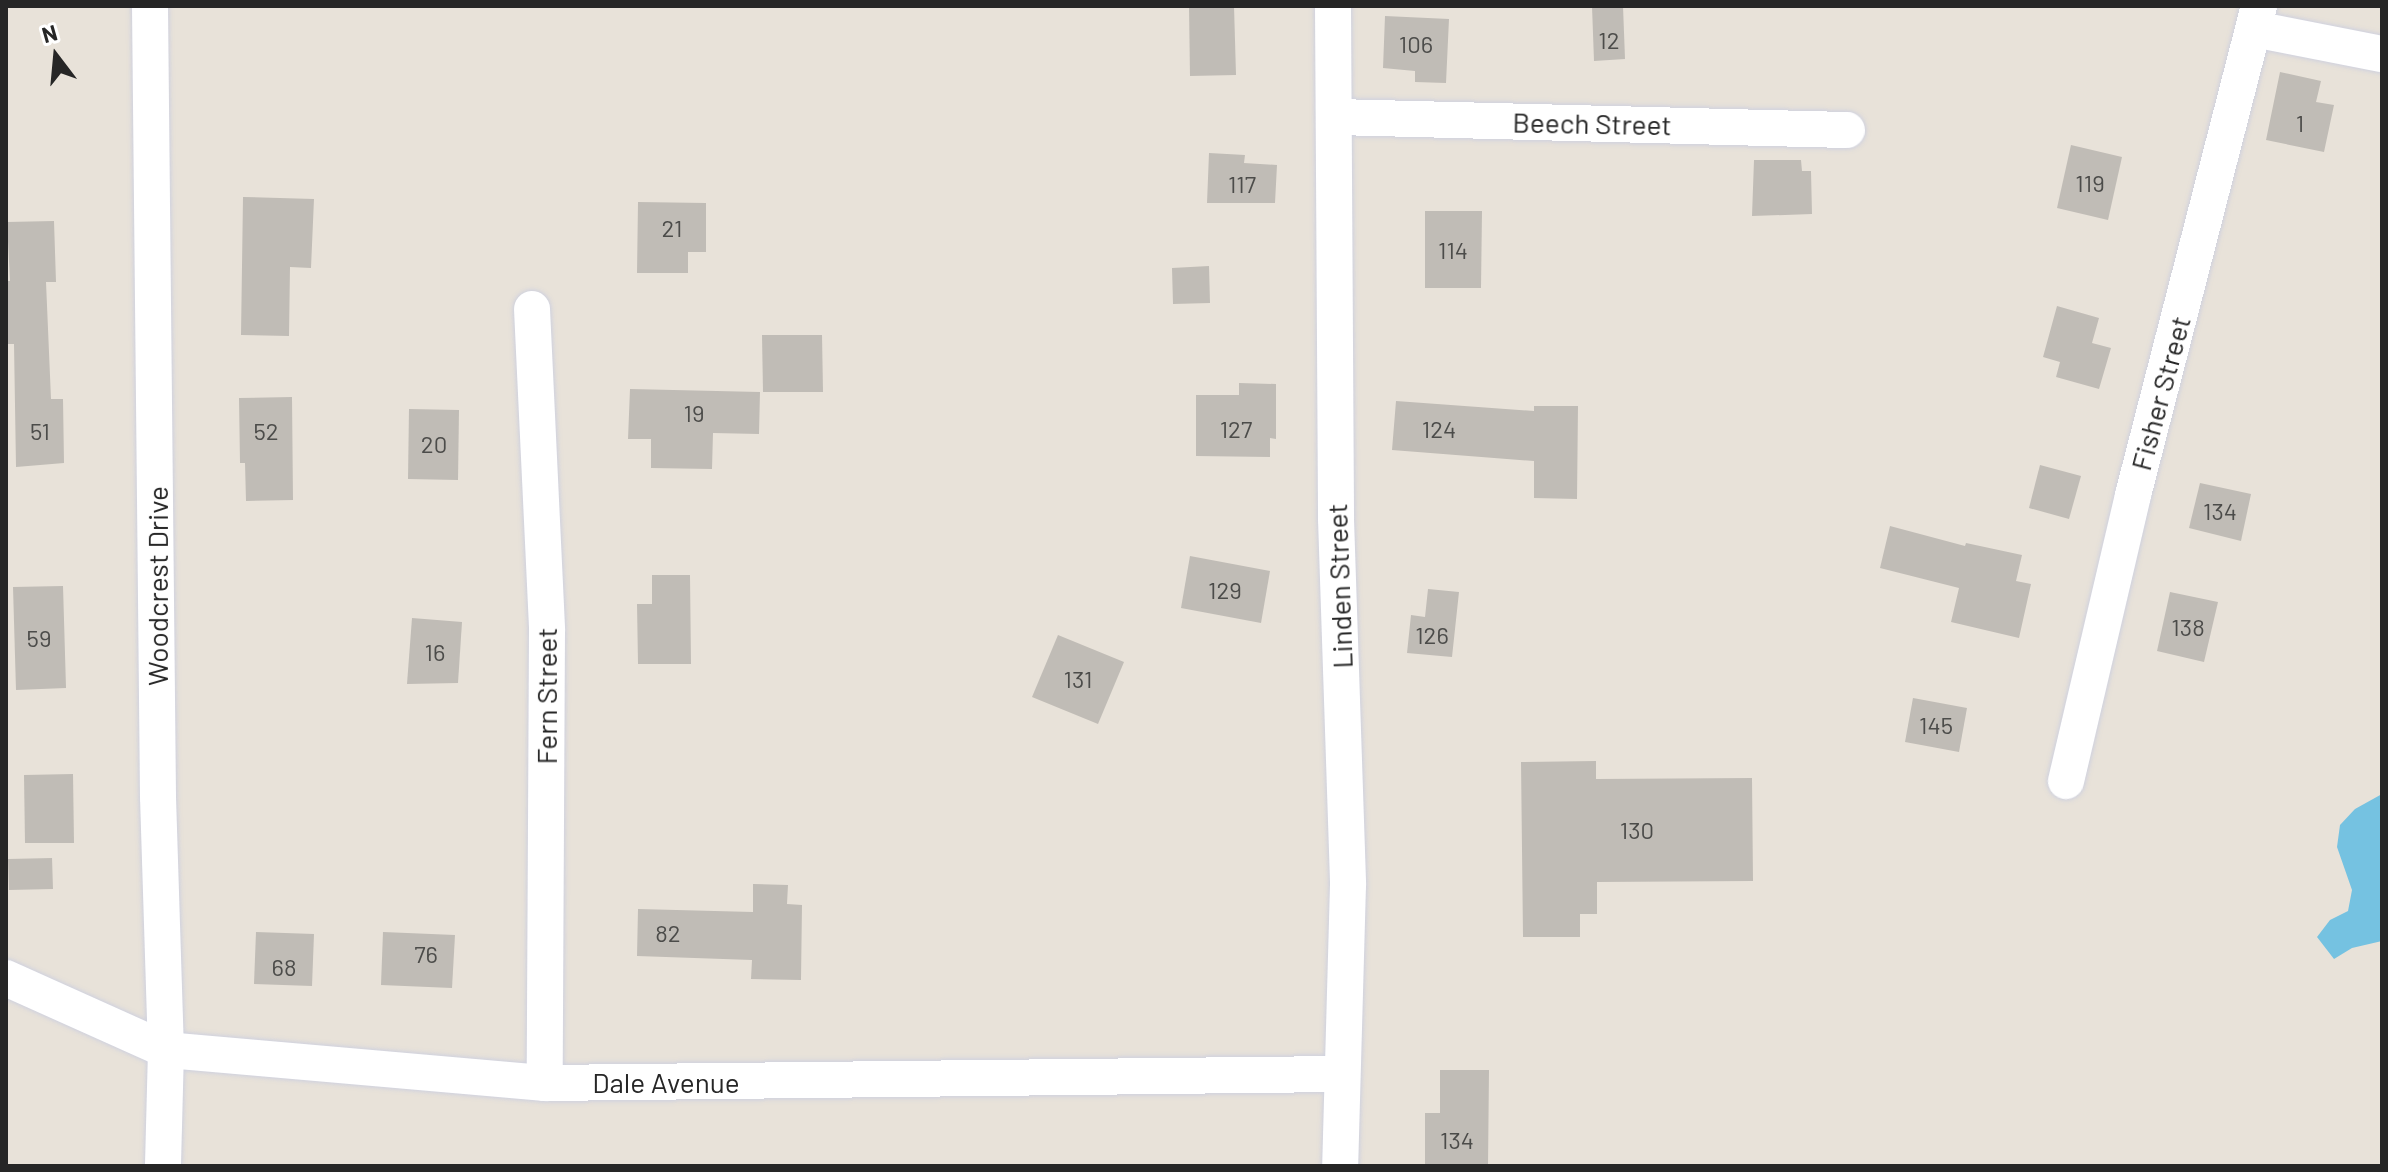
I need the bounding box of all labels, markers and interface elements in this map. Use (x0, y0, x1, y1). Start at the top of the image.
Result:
north arrow (16, 16, 96, 96)
text: N (39, 18, 60, 47)
house number: 12 (1598, 26, 1620, 54)
house number: 106 (1399, 30, 1433, 58)
street label: Beech Street (1512, 105, 1672, 141)
house number: 1 (2296, 109, 2304, 137)
house number: 119 (2075, 169, 2105, 197)
house number: 117 (1228, 170, 1256, 198)
house number: 21 (662, 214, 682, 242)
house number: 114 (1438, 236, 1468, 264)
street label: Fisher Street (2123, 312, 2197, 474)
house number: 19 (684, 399, 704, 427)
house number: 127 (1220, 415, 1252, 443)
house number: 124 (1422, 415, 1456, 443)
house number: 51 (30, 417, 50, 445)
house number: 52 (253, 417, 279, 445)
house number: 20 (421, 430, 447, 458)
street label: Woodcrest Drive (140, 486, 174, 686)
house number: 134 (2203, 497, 2237, 525)
street label: Linden Street (1319, 503, 1359, 669)
house number: 129 (1208, 576, 1242, 604)
house number: 138 (2171, 613, 2205, 641)
house number: 126 (1415, 621, 1449, 649)
house number: 59 (27, 624, 51, 652)
street label: Fern Street (529, 627, 563, 765)
house number: 16 (425, 638, 445, 666)
house number: 131 (1064, 665, 1092, 693)
house number: 145 (1919, 711, 1953, 739)
house number: 130 (1620, 816, 1654, 844)
house number: 82 (655, 919, 681, 947)
house number: 76 (414, 940, 438, 968)
house number: 68 (272, 953, 296, 981)
street label: Dale Avenue (592, 1065, 740, 1099)
house number: 134 (1440, 1126, 1474, 1154)

